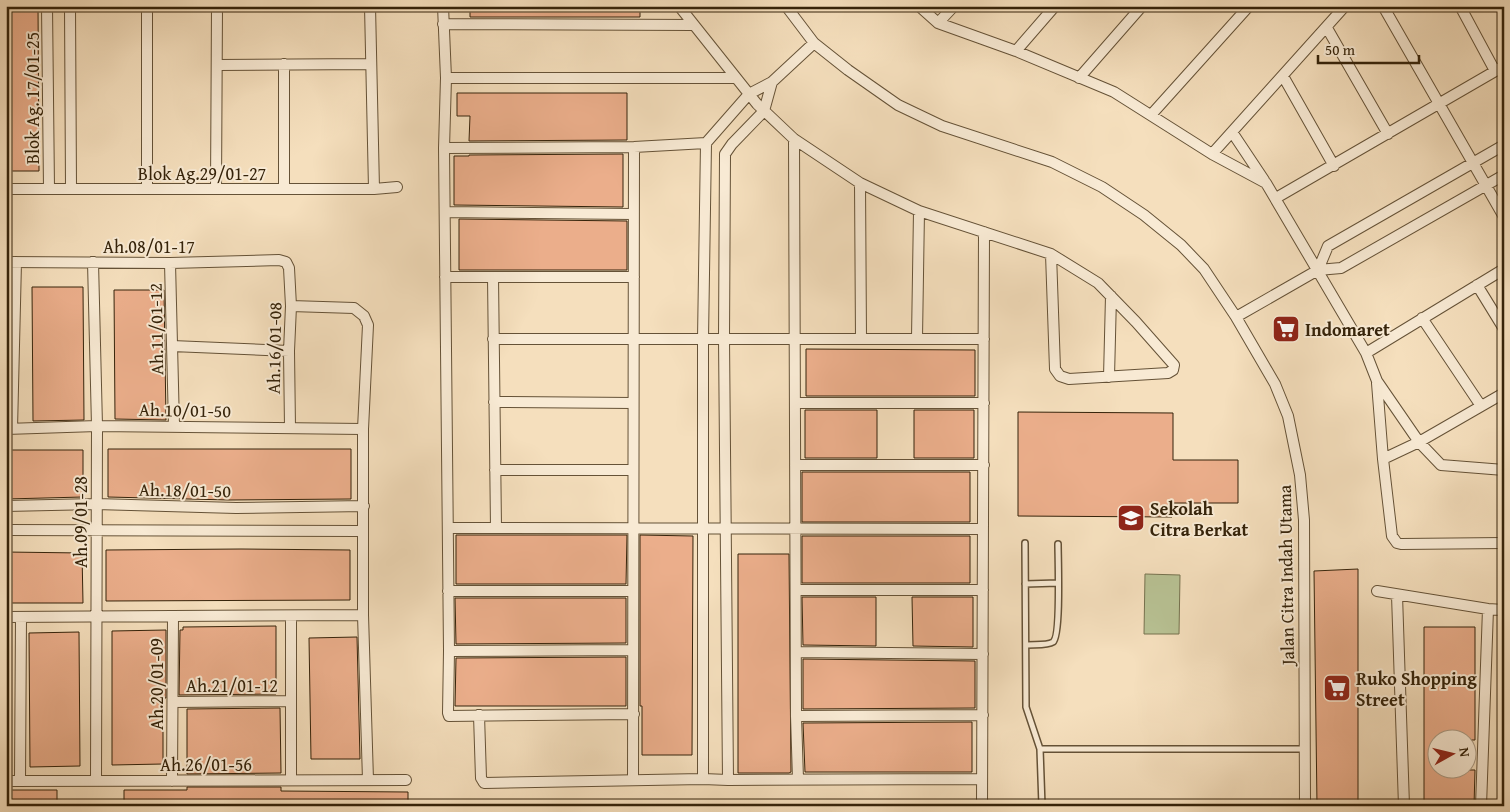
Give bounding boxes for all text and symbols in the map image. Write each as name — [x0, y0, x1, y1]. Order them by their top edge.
street label: Blok Ag. 17/01-25 — [19, 32, 46, 164]
scale bar — [1318, 32, 1419, 64]
text: 50 m — [1325, 39, 1356, 60]
street label: Blok Ag.29/01-27 — [138, 160, 266, 187]
street label: Ah.08/01-17 — [103, 233, 195, 260]
street label: Ah.11/01-12 — [142, 283, 170, 375]
street label: Ah.16/01-08 — [260, 302, 288, 394]
supermarket icon: Indomaret — [1271, 314, 1301, 344]
place label: Indomaret — [1305, 316, 1390, 343]
street label: Ah.10/01-50 — [139, 396, 232, 424]
street label: Ah.09/01-28 — [67, 476, 94, 568]
street label: Ah.18/01-50 — [139, 476, 232, 504]
street label: Jalan Citra Indah Utama — [1271, 484, 1301, 667]
place label: Sekolah Citra Berkat — [1150, 495, 1249, 543]
school or university icon: Sekolah Citra Berkat — [1116, 503, 1146, 533]
street label: Ah.20/01-09 — [143, 638, 170, 730]
place label: Ruko Shopping Street — [1356, 665, 1477, 713]
street label: Ah.21/01-12 — [186, 672, 278, 699]
supermarket icon: Ruko Shopping Street — [1322, 673, 1352, 703]
north arrow — [1428, 730, 1478, 780]
text: N — [1454, 746, 1476, 759]
street label: Ah.26/01-56 — [160, 751, 252, 778]

